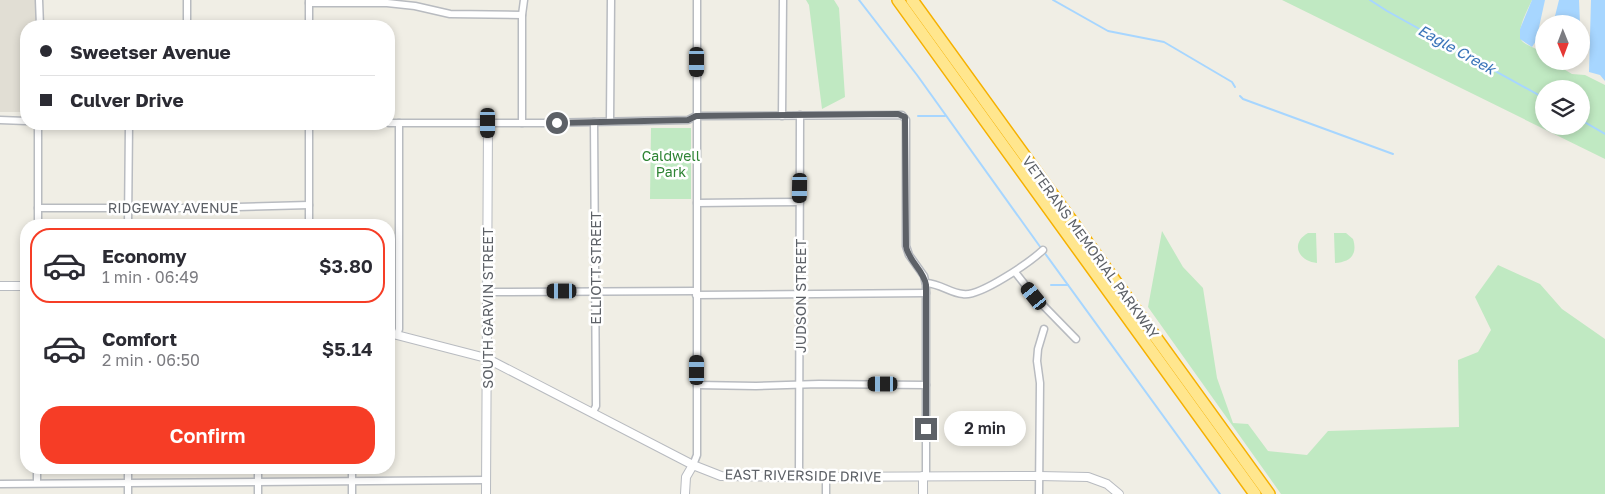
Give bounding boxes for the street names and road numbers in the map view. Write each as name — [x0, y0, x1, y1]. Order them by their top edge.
street label: VETERANS MEMORIAL PARKWAY — [1019, 152, 1163, 342]
street label: RIDGEWAY AVENUE — [108, 199, 238, 216]
street label: ELLIOTT STREET — [587, 211, 604, 325]
street label: SOUTH GARVIN STREET — [479, 227, 496, 389]
street label: JUDSON STREET — [792, 239, 809, 353]
street label: EAST RIVERSIDE DRIVE — [724, 465, 882, 485]

